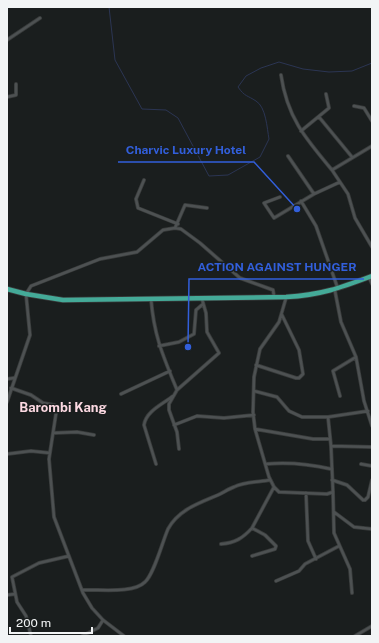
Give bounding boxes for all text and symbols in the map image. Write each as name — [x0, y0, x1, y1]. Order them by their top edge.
callout: Charvic Luxury Hotel — [118, 138, 254, 162]
text: Charvic Luxury Hotel — [126, 143, 246, 157]
callout: ACTION AGAINST HUNGER — [189, 255, 364, 279]
text: ACTION AGAINST HUNGER — [197, 260, 357, 274]
district label: Barombi Kang — [19, 400, 107, 415]
scale bar — [10, 609, 92, 635]
text: 200 m — [16, 616, 51, 630]

